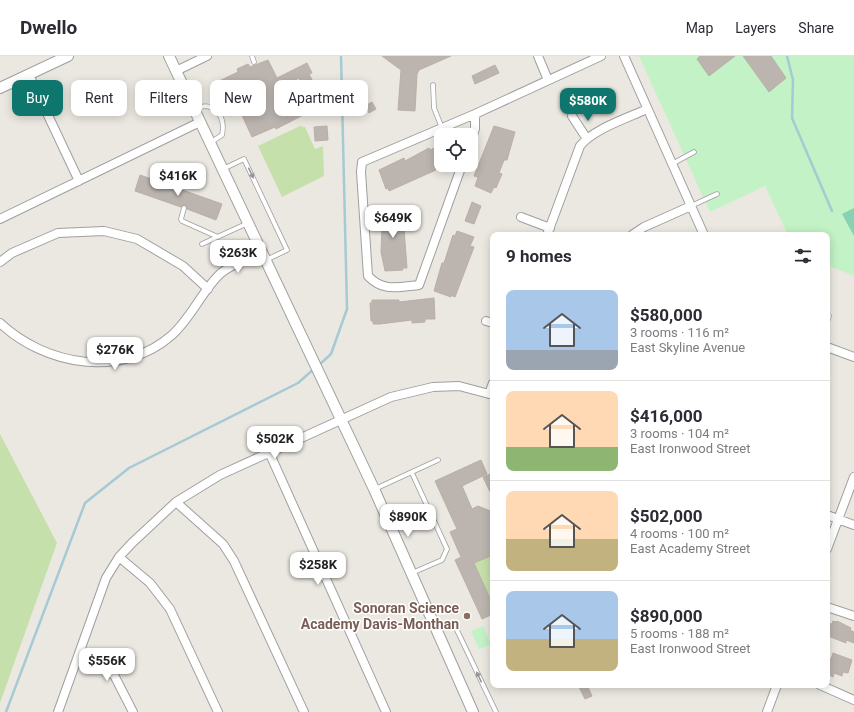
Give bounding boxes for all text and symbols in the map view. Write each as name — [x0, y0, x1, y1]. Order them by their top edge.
text: Dwello — [20, 16, 77, 39]
text: Map — [686, 20, 713, 36]
text: Layers — [735, 20, 776, 36]
text: Share — [798, 20, 834, 36]
chip: Buy — [12, 80, 63, 116]
chip: Rent — [71, 80, 127, 116]
chip: Filters — [135, 80, 202, 116]
chip: New — [210, 80, 266, 116]
chip: Apartment — [274, 80, 368, 116]
pin: $580K — [560, 88, 616, 122]
text: $580K — [569, 93, 607, 108]
map controls — [434, 128, 478, 172]
button: locate — [434, 128, 478, 172]
pin: $416K — [150, 163, 206, 197]
one-way arrow — [248, 167, 254, 179]
text: $416K — [159, 168, 197, 183]
pin: $649K — [365, 205, 421, 239]
text: $649K — [374, 210, 412, 225]
pin: $263K — [210, 240, 266, 274]
text: $263K — [219, 245, 257, 260]
icon: filters — [792, 245, 814, 267]
text: 9 homes — [506, 246, 572, 266]
text: $580,000 — [630, 305, 702, 325]
icon: home — [538, 306, 586, 354]
text: 3 rooms · 116 m² — [630, 325, 729, 340]
pin: $276K — [87, 337, 143, 371]
text: East Skyline Avenue — [630, 340, 745, 355]
text: $276K — [96, 342, 134, 357]
text: $416,000 — [630, 406, 702, 426]
icon: home — [538, 407, 586, 455]
pin: $502K — [247, 426, 303, 460]
text: 3 rooms · 104 m² — [630, 426, 729, 441]
text: $502K — [256, 431, 294, 446]
text: East Ironwood Street — [630, 441, 751, 456]
pin: $890K — [380, 504, 436, 538]
text: $502,000 — [630, 506, 702, 526]
icon: home — [538, 507, 586, 555]
text: $890K — [389, 509, 427, 524]
text: 4 rooms · 100 m² — [630, 526, 729, 541]
text: East Academy Street — [630, 541, 750, 556]
pin: $258K — [290, 552, 346, 586]
text: $258K — [299, 557, 337, 572]
place label: Sonoran Science Academy Davis-Monthan — [301, 600, 459, 632]
text: $890,000 — [630, 606, 702, 626]
icon: home — [538, 607, 586, 655]
marker: Sonoran Science Academy Davis-Monthan — [462, 611, 472, 621]
text: 5 rooms · 188 m² — [630, 626, 729, 641]
text: East Ironwood Street — [630, 641, 751, 656]
pin: $556K — [79, 648, 135, 682]
text: $556K — [88, 653, 126, 668]
one-way arrow — [476, 671, 482, 682]

